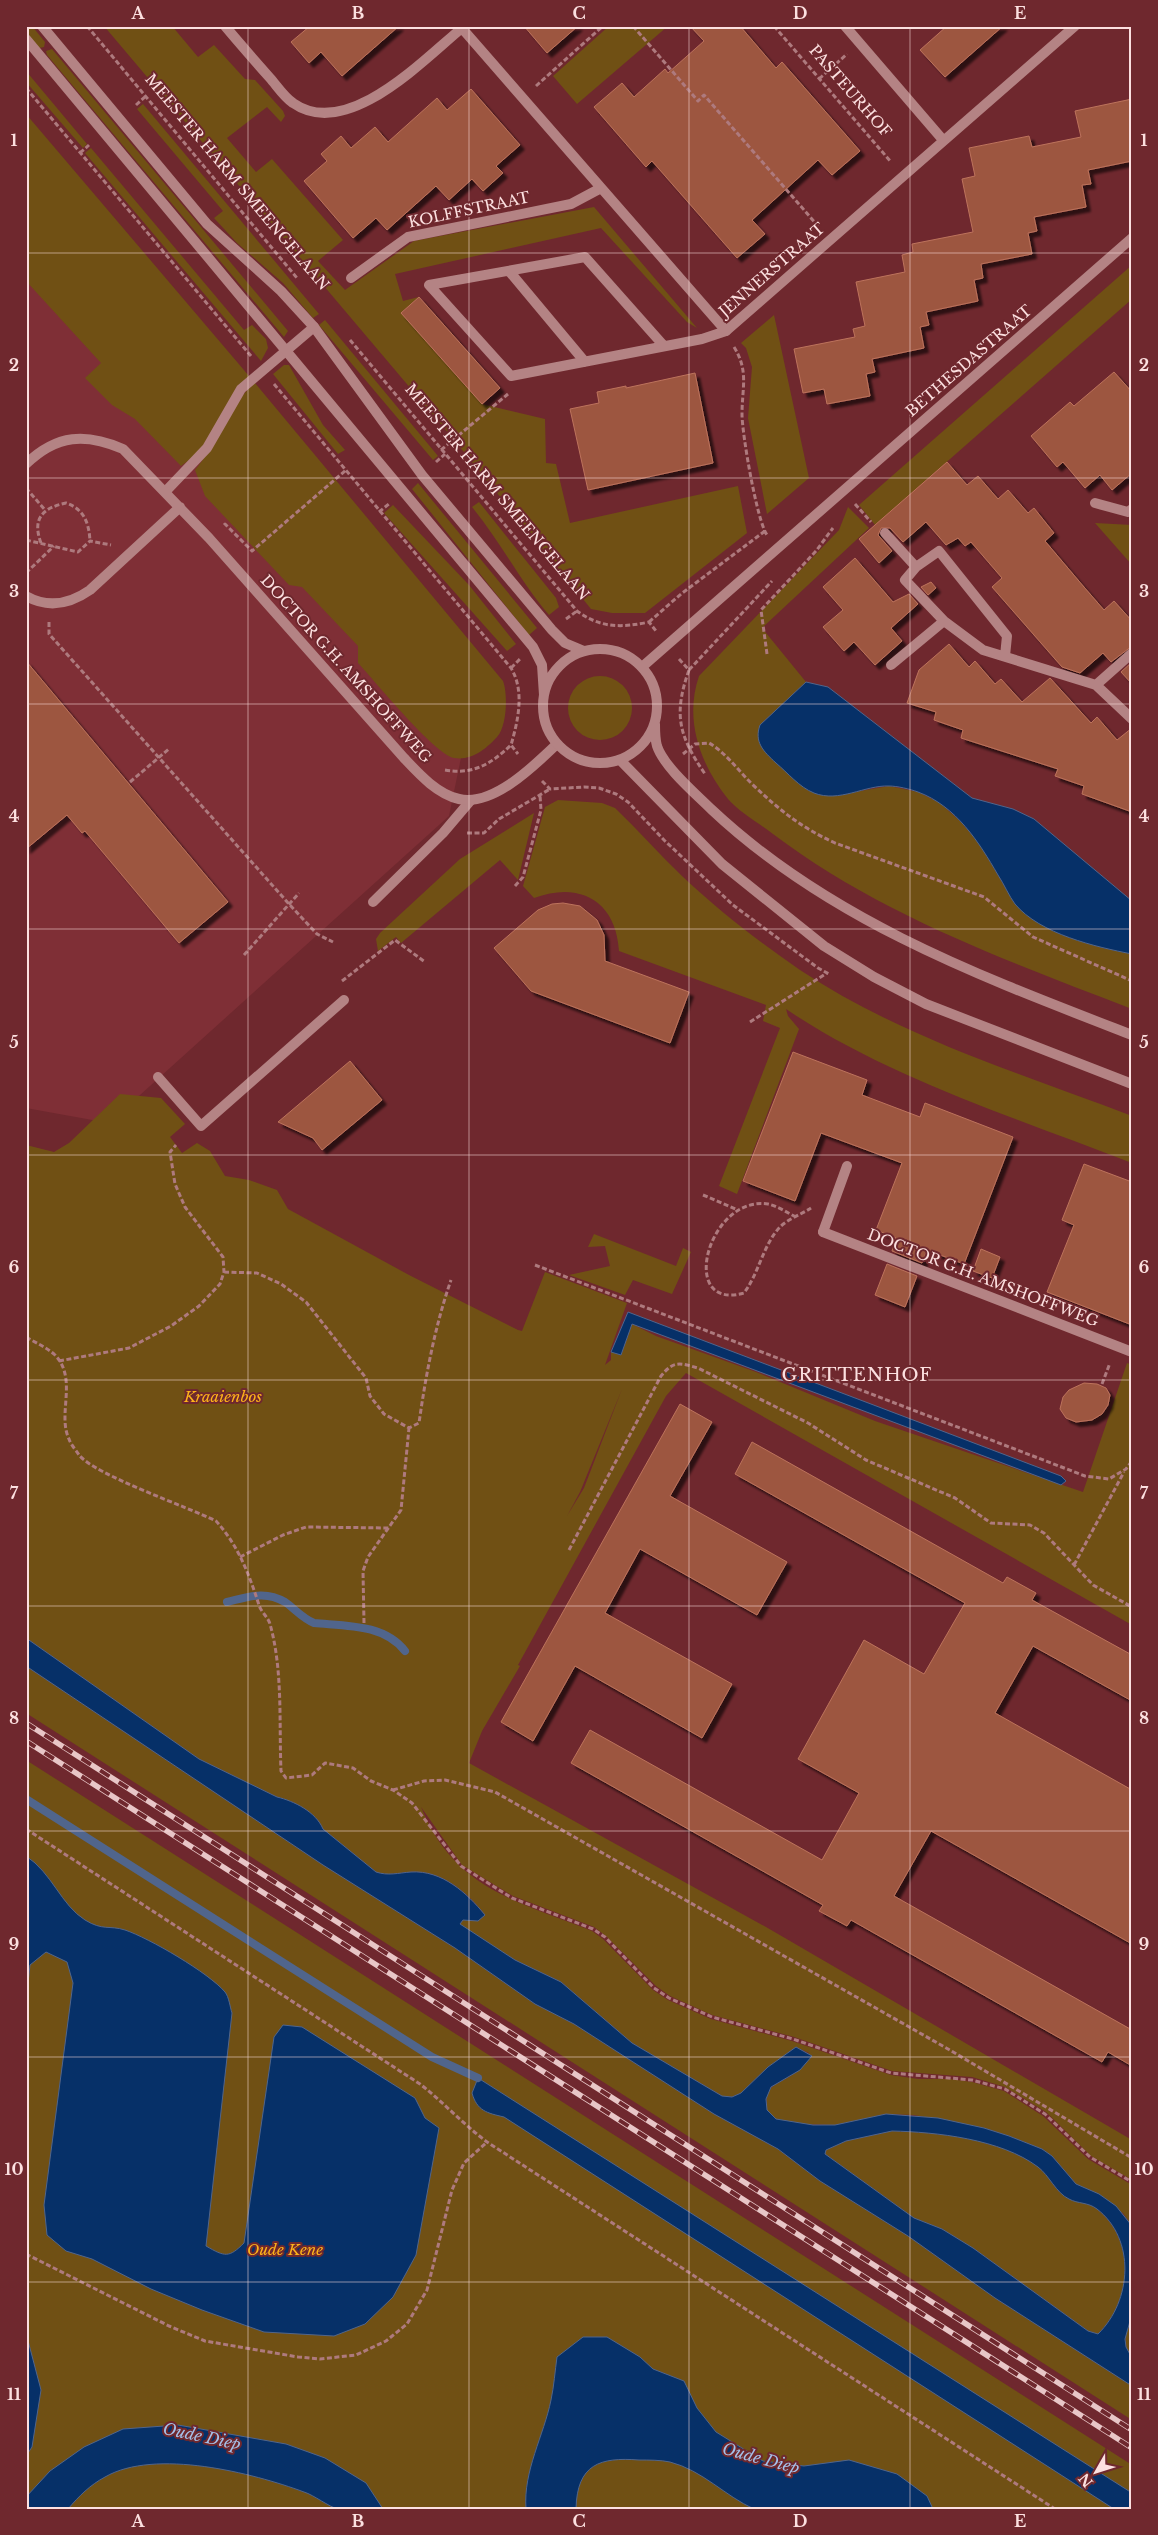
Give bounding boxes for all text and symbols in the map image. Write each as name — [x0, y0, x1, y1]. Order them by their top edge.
text: A — [131, 3, 146, 23]
text: B — [352, 3, 365, 23]
text: C — [572, 3, 586, 23]
text: D — [793, 3, 807, 23]
text: E — [1014, 3, 1026, 23]
street label: PASTEURHOF — [805, 41, 896, 141]
street label: MEESTER HARM SMEENGELAAN — [141, 70, 334, 294]
text: 1 — [11, 130, 18, 150]
text: 1 — [1141, 130, 1148, 150]
street label: KOLFFSTRAAT — [406, 187, 531, 232]
street label: JENNERSTRAAT — [713, 218, 829, 322]
street label: BETHESDASTRAAT — [902, 301, 1036, 421]
text: 2 — [9, 355, 19, 375]
text: 2 — [1139, 355, 1149, 375]
street label: MEESTER HARM SMEENGELAAN — [401, 380, 594, 604]
street label: DOCTOR G.H. AMSHOFFWEG — [257, 571, 436, 767]
text: 3 — [9, 581, 19, 601]
text: 3 — [1139, 581, 1149, 601]
text: 4 — [9, 806, 19, 826]
text: 4 — [1139, 806, 1149, 826]
text: 5 — [9, 1032, 19, 1052]
text: 5 — [1139, 1032, 1149, 1052]
street label: DOCTOR G.H. AMSHOFFWEG — [865, 1225, 1102, 1331]
text: 6 — [9, 1257, 20, 1277]
text: 6 — [1139, 1257, 1150, 1277]
district label: GRITTENHOF — [782, 1364, 932, 1386]
park label: Kraaienbos — [183, 1387, 262, 1406]
text: 7 — [10, 1483, 19, 1503]
text: 7 — [1140, 1483, 1149, 1503]
text: 8 — [9, 1708, 19, 1728]
text: 8 — [1139, 1708, 1149, 1728]
text: 9 — [9, 1934, 20, 1954]
text: 9 — [1139, 1934, 1150, 1954]
text: 10 — [4, 2159, 24, 2179]
text: 10 — [1134, 2159, 1154, 2179]
park label: Oude Kene — [247, 2240, 323, 2259]
text: 11 — [7, 2384, 21, 2404]
text: 11 — [1137, 2384, 1151, 2404]
water label: Oude Diep — [161, 2418, 243, 2454]
water label: Oude Diep — [720, 2438, 802, 2478]
north arrow — [1070, 2448, 1120, 2498]
text: N — [1075, 2469, 1097, 2491]
text: A — [131, 2511, 146, 2531]
text: B — [352, 2511, 365, 2531]
text: C — [572, 2511, 586, 2531]
text: D — [793, 2511, 807, 2531]
text: E — [1014, 2511, 1026, 2531]

